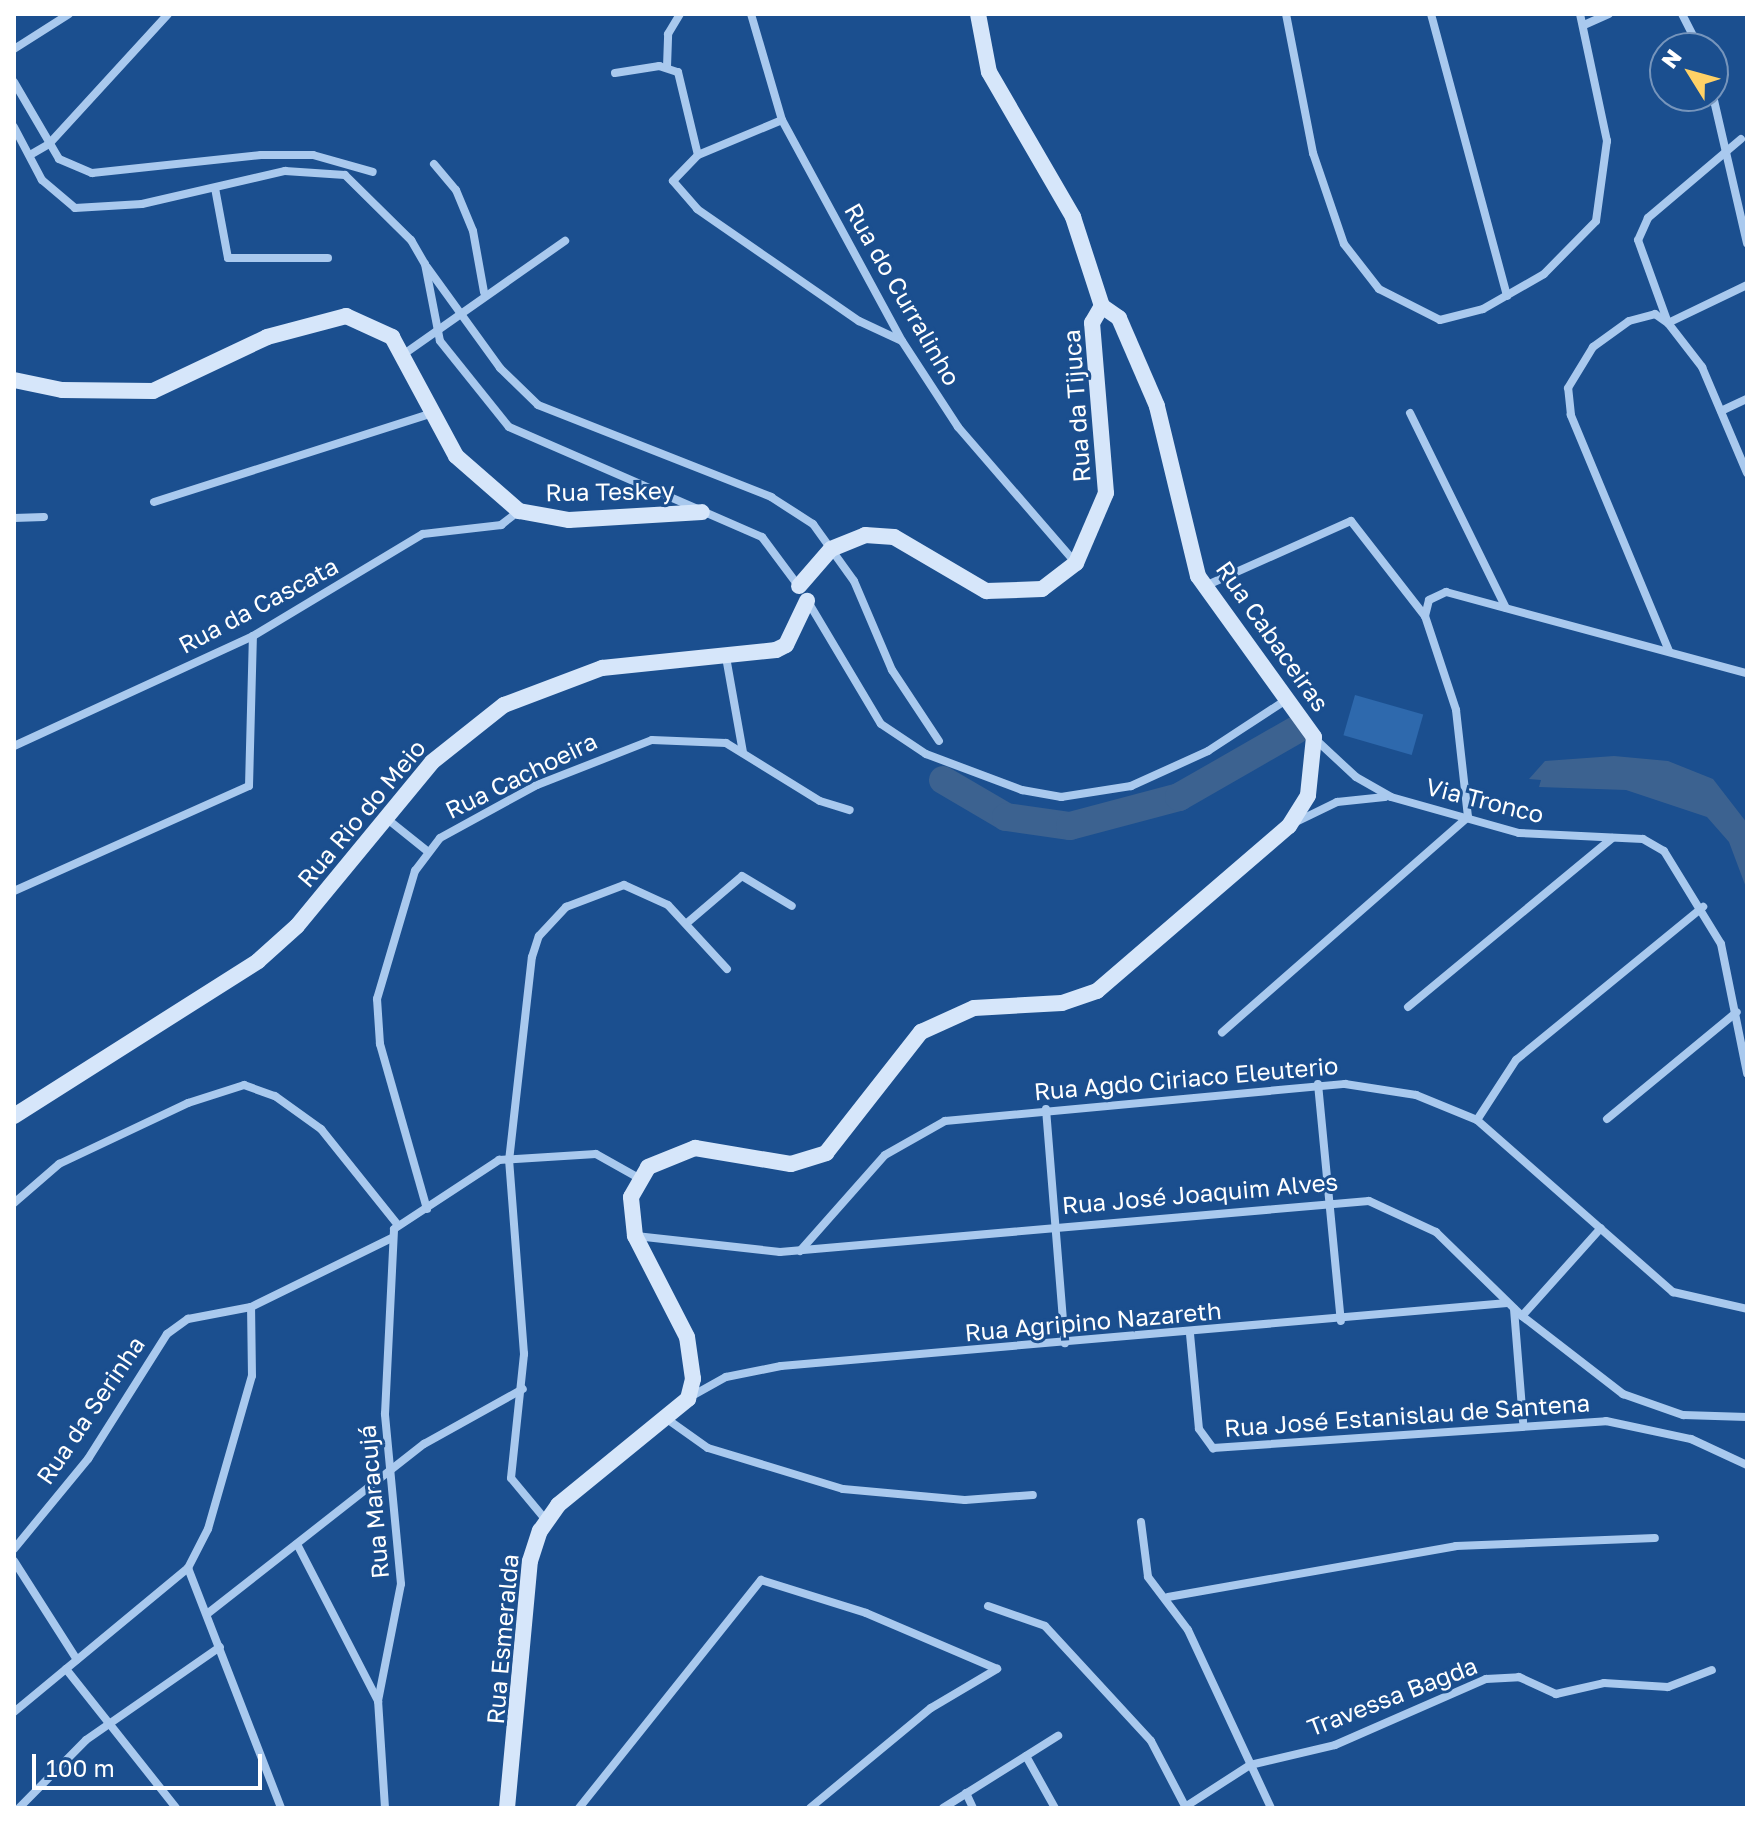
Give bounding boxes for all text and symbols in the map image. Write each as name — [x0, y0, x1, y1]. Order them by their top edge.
north arrow — [1649, 32, 1729, 112]
text: N — [1655, 44, 1687, 73]
street label: Rua do Curralinho — [839, 198, 967, 390]
street label: Rua da Tijuca — [1056, 329, 1096, 483]
street label: Rua Teskey — [545, 475, 675, 507]
street label: Rua da Cascata — [173, 551, 343, 659]
street label: Rua Cabaceiras — [1210, 555, 1336, 717]
street label: Rua Cachoeira — [441, 726, 601, 824]
street label: Rua Rio do Meio — [291, 733, 431, 893]
street label: Via Tronco — [1423, 771, 1547, 829]
street label: Rua Agdo Ciriaco Eleuterio — [1033, 1050, 1339, 1106]
street label: Rua José Joaquim Alves — [1061, 1167, 1339, 1219]
street label: Rua Agripino Nazareth — [963, 1295, 1223, 1347]
street label: Rua da Serinha — [30, 1330, 150, 1490]
street label: Rua José Estanislau de Santena — [1223, 1388, 1591, 1442]
street label: Rua Maracujá — [352, 1424, 394, 1580]
street label: Rua Esmeralda — [480, 1553, 524, 1725]
street label: Travessa Bagda — [1303, 1650, 1481, 1742]
scale bar — [36, 1738, 266, 1788]
text: 100 m — [46, 1753, 115, 1782]

